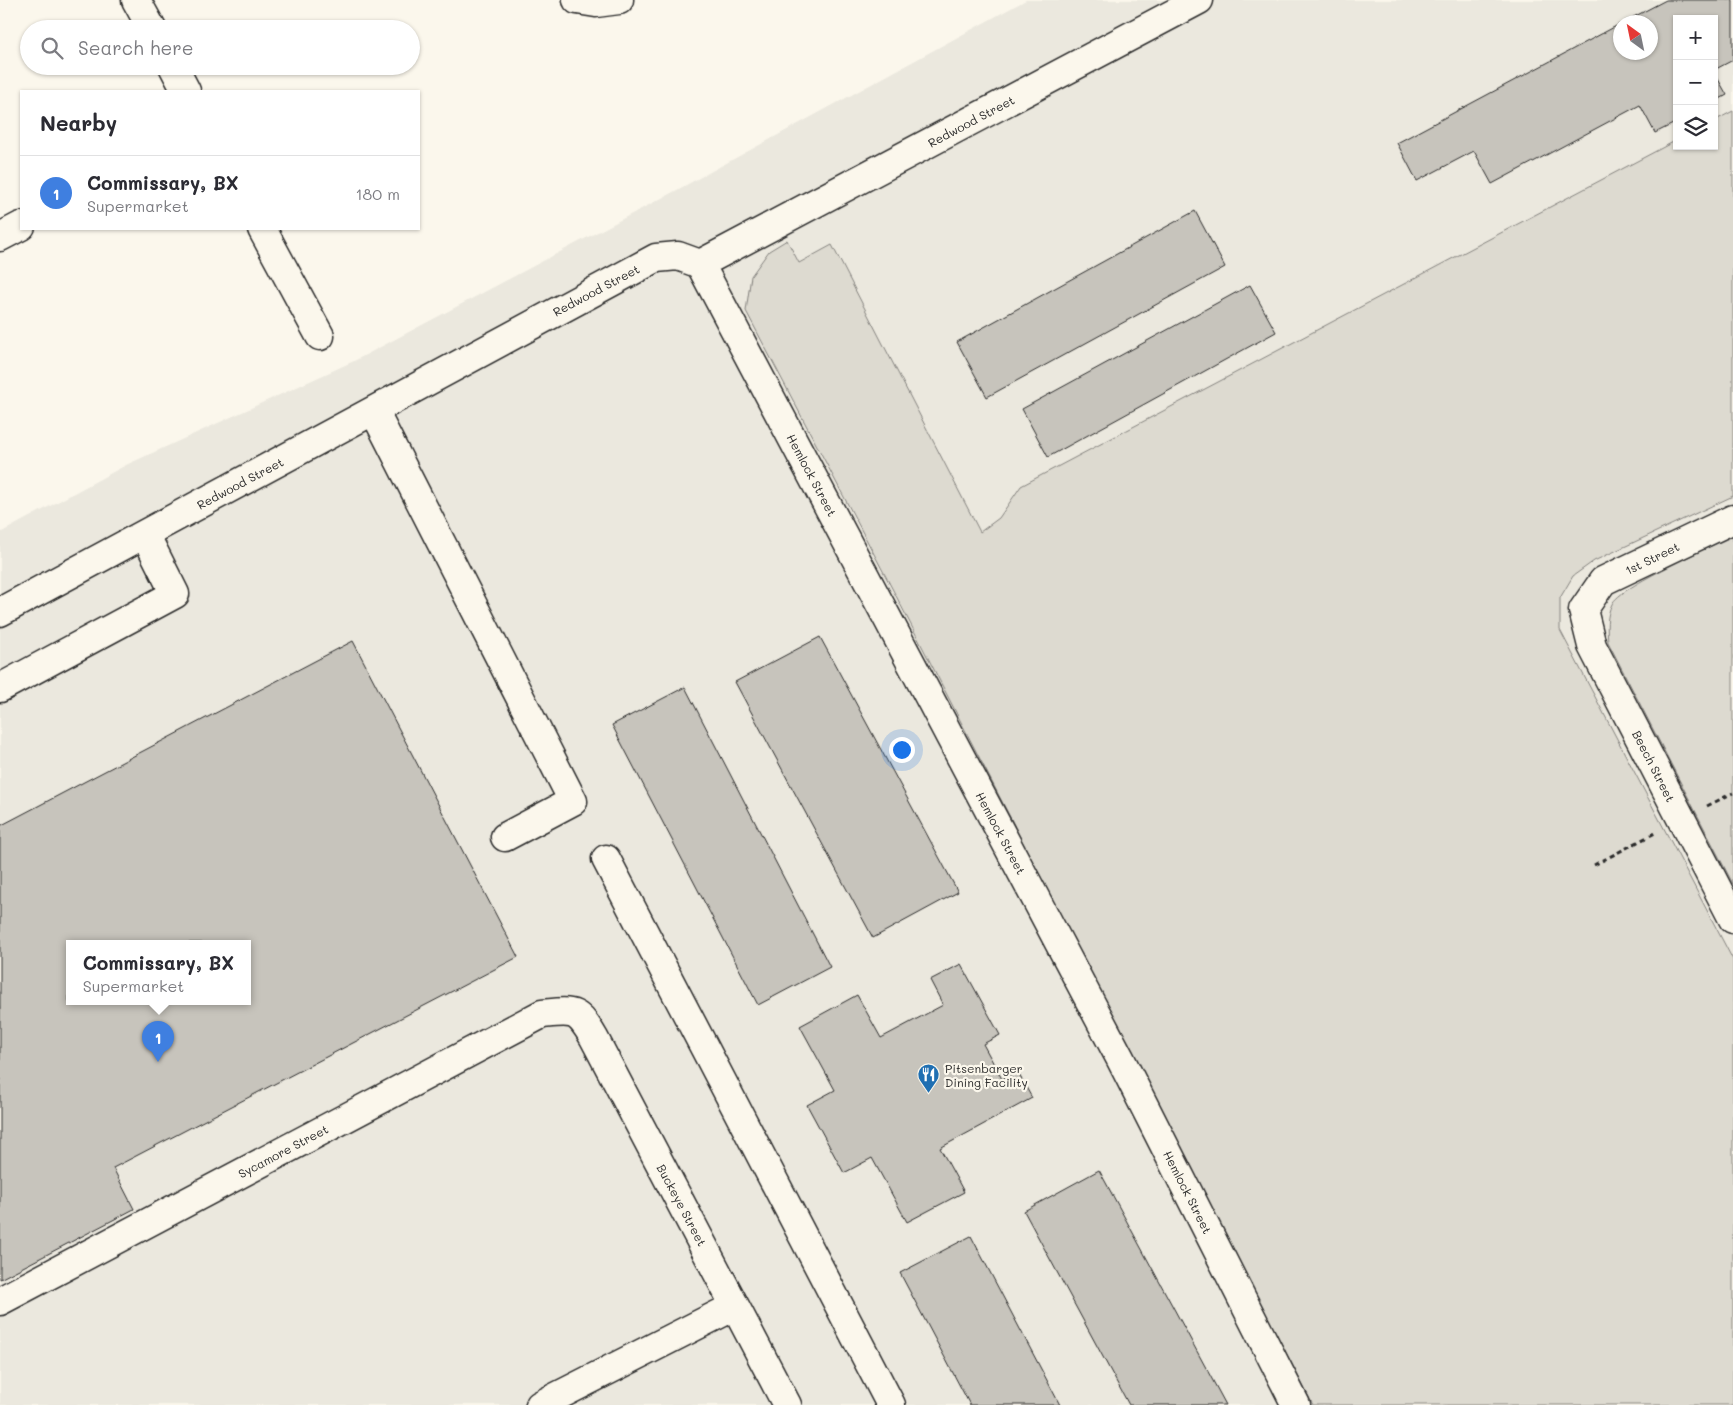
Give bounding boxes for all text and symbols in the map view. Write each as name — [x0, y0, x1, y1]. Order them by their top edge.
north arrow — [1613, 15, 1658, 60]
map controls — [1673, 15, 1718, 150]
button: + — [1673, 15, 1718, 60]
search box — [20, 20, 420, 75]
icon: search — [38, 34, 66, 62]
text: Search here — [78, 35, 194, 60]
button: − — [1673, 60, 1718, 105]
street label: Redwood Street — [925, 91, 1017, 151]
button: layers — [1673, 105, 1718, 150]
text: Nearby — [40, 109, 117, 136]
text: Commissary, BX — [87, 170, 239, 195]
text: 1 — [52, 183, 60, 204]
text: 180 m — [355, 183, 400, 204]
text: Supermarket — [87, 195, 189, 216]
street label: Redwood Street — [550, 260, 642, 320]
street label: Hemlock Street — [784, 431, 840, 519]
street label: Redwood Street — [194, 453, 286, 513]
street label: 1st Street — [1622, 538, 1682, 578]
street label: Beech Street — [1629, 728, 1679, 804]
your location — [889, 737, 915, 763]
street label: Hemlock Street — [973, 789, 1029, 877]
popup — [66, 940, 251, 1005]
text: Commissary, BX — [83, 950, 234, 975]
text: Supermarket — [83, 975, 184, 996]
pin: 1 — [142, 1021, 174, 1062]
place label: Pitsenbarger Dining Facility — [945, 1060, 1028, 1090]
restaurant icon: Pitsenbarger Dining Facility — [917, 1063, 941, 1094]
street label: Sycamore Street — [235, 1121, 331, 1181]
street label: Hemlock Street — [1160, 1148, 1216, 1236]
street label: Buckeye Street — [654, 1161, 710, 1249]

